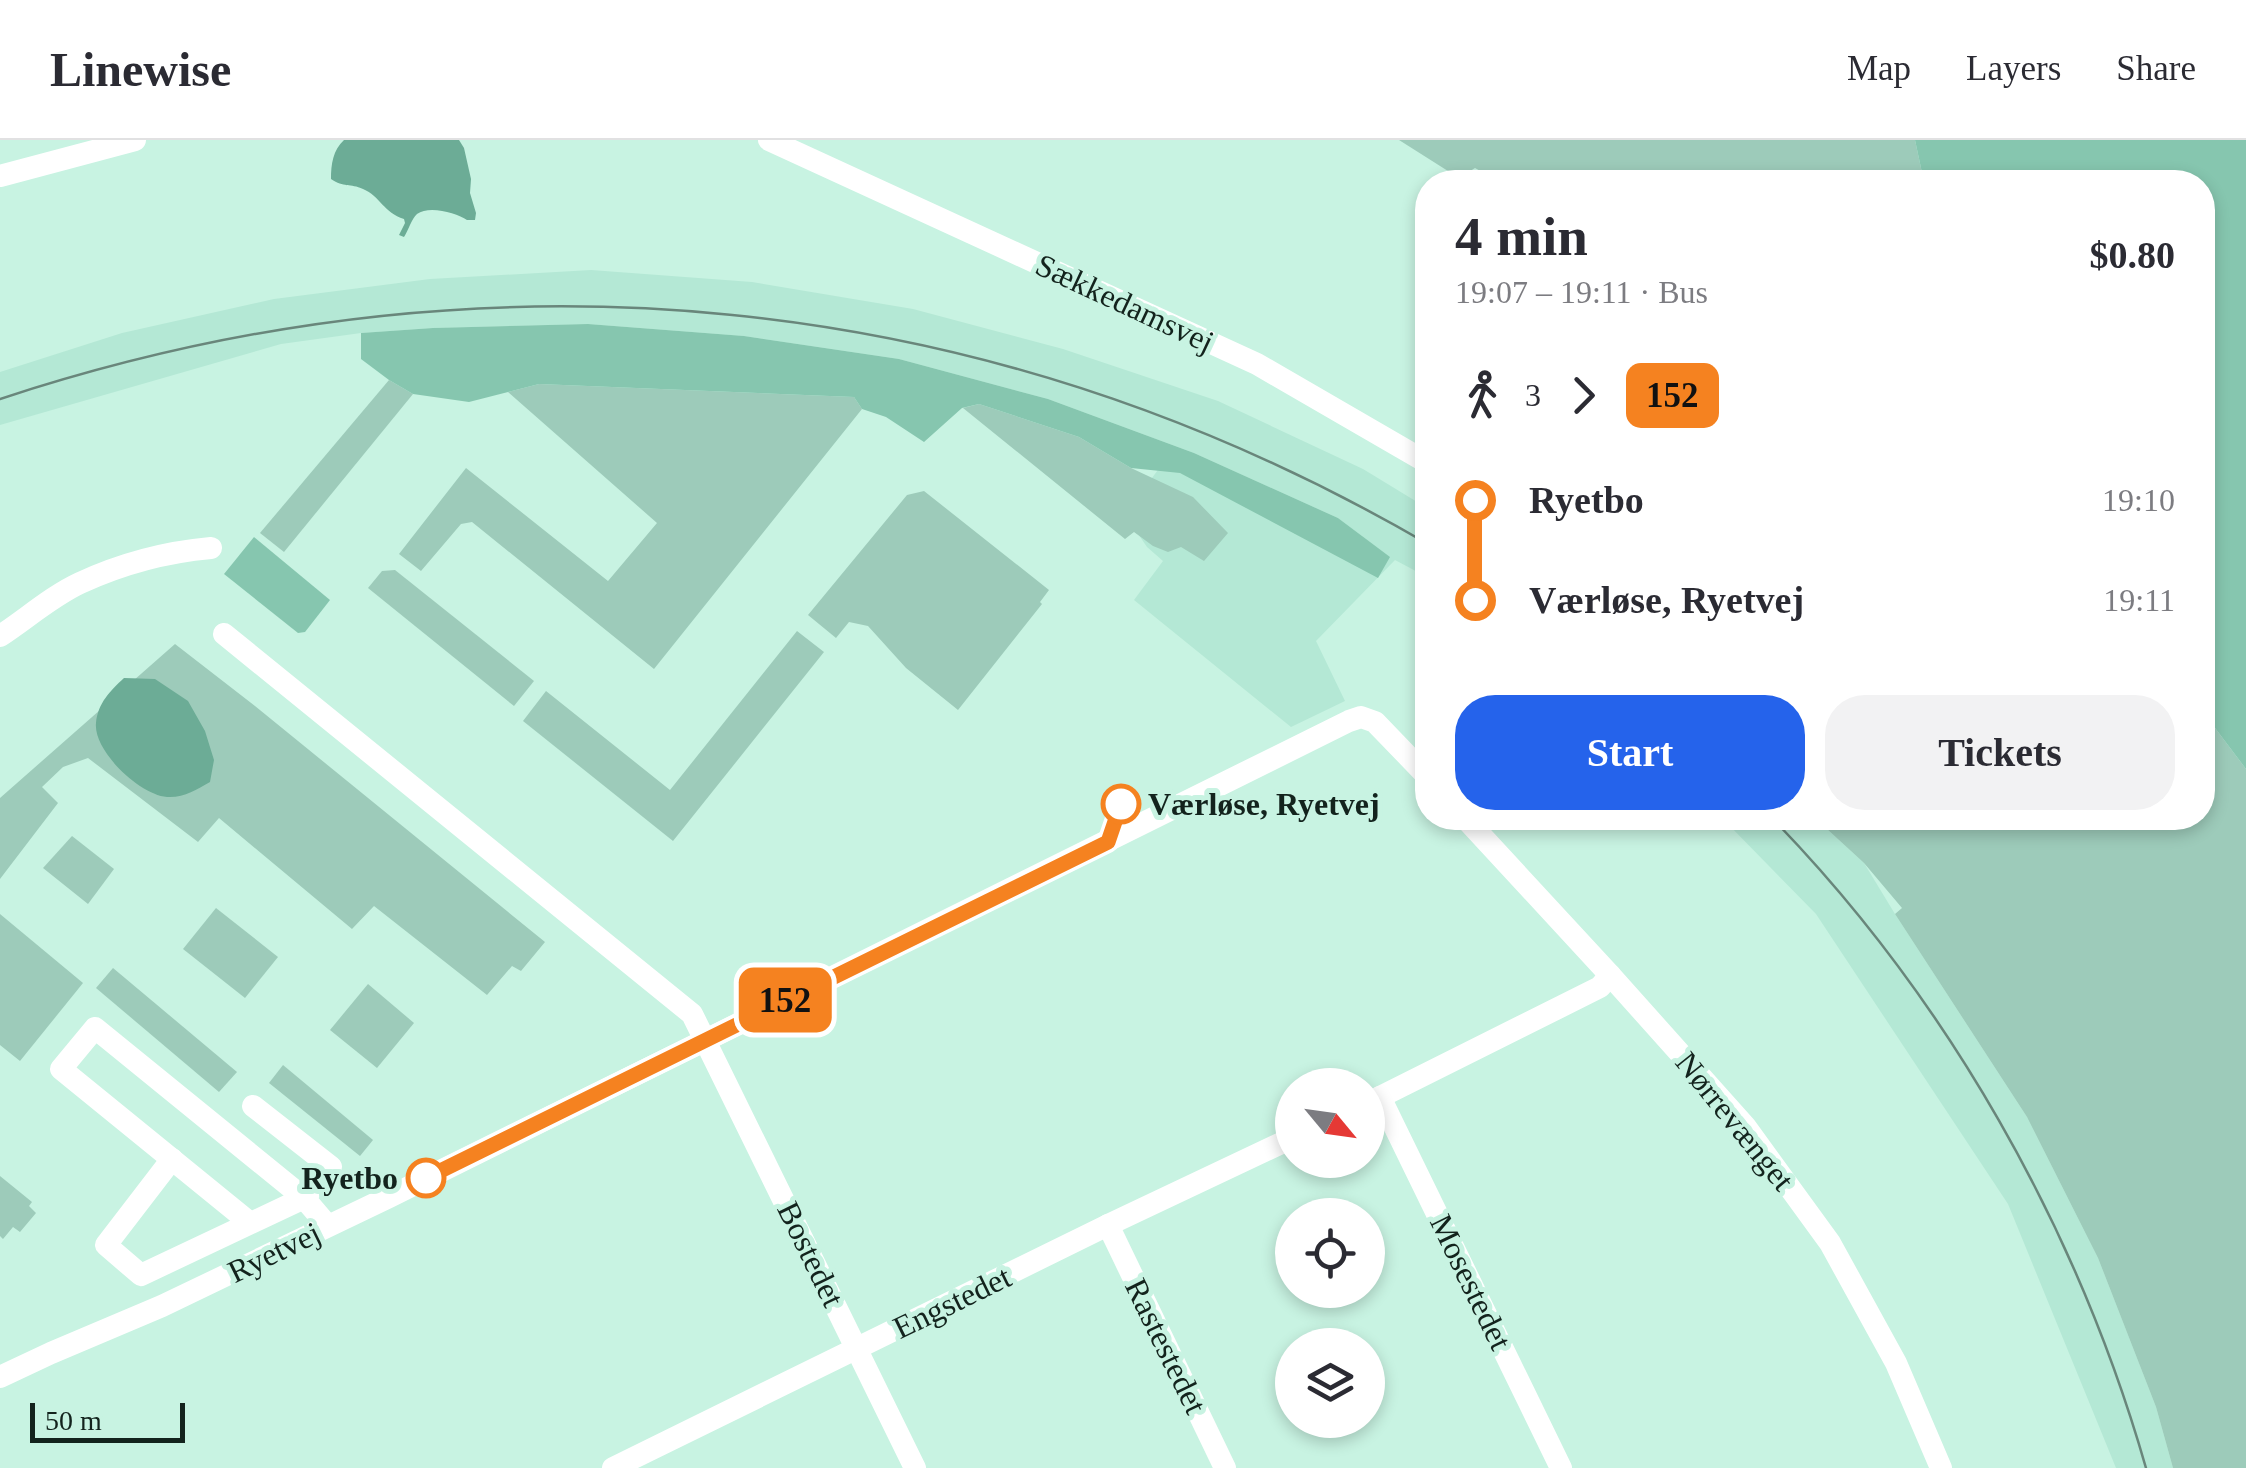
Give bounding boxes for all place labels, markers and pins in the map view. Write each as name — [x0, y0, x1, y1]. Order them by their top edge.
marker: Værløse, Ryetvej — [1102, 785, 1140, 823]
place label: Værløse, Ryetvej — [1148, 786, 1380, 822]
marker: Ryetbo — [407, 1159, 445, 1197]
place label: Ryetbo — [301, 1160, 398, 1196]

